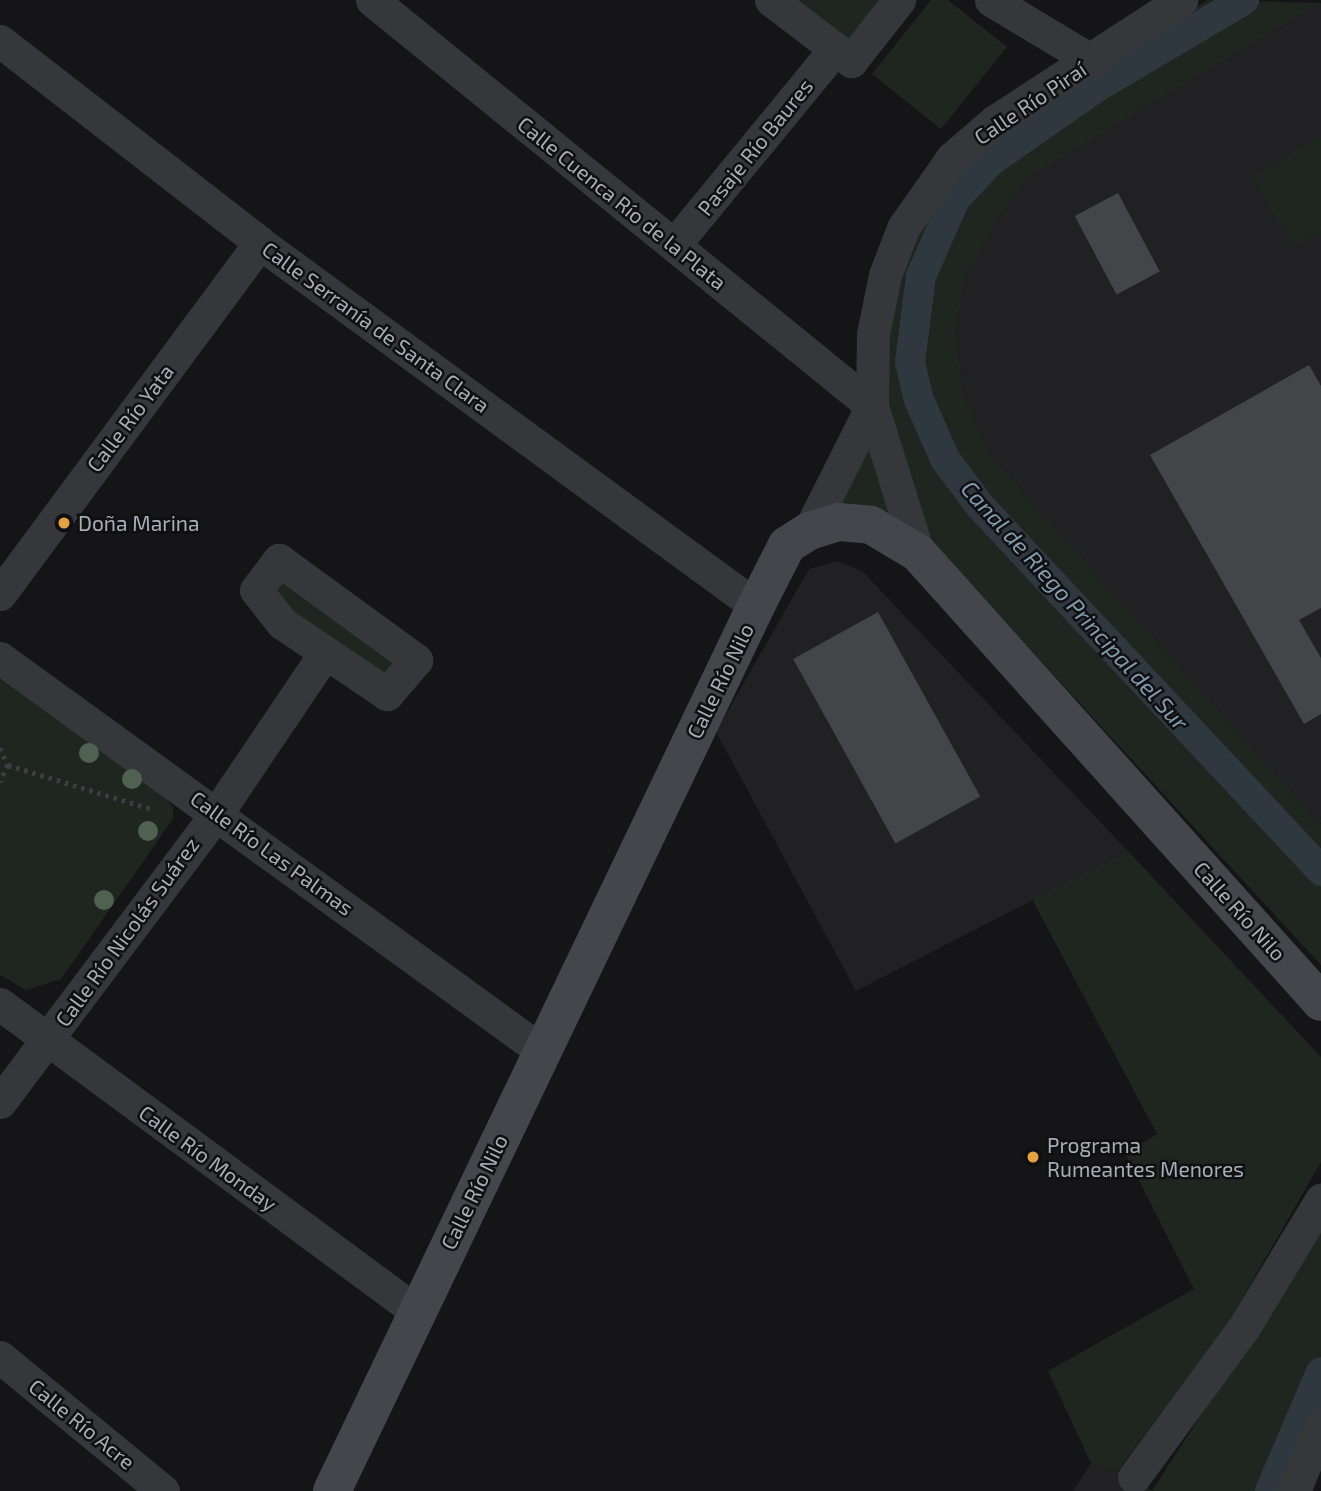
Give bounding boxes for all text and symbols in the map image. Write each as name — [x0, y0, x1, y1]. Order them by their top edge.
street label: Calle Río Piraí — [969, 56, 1091, 150]
street label: Pasaje Río Baures — [692, 74, 818, 220]
street label: Calle Cuenca Río de la Plata — [513, 111, 731, 295]
street label: Calle Serranía de Santa Clara — [258, 236, 494, 418]
street label: Calle Río Yata — [81, 359, 179, 477]
water label: Canal de Riego Principal del Sur — [955, 474, 1195, 736]
place label: Doña Marina — [78, 510, 200, 536]
marker: Doña Marina — [56, 515, 72, 531]
street label: Calle Río Nilo — [681, 619, 759, 743]
street label: Calle Río Las Palmas — [186, 785, 358, 921]
street label: Calle Río Nicolás Suárez — [50, 833, 204, 1031]
street label: Calle Río Nilo — [1189, 856, 1291, 966]
street label: Calle Río Monday — [134, 1100, 282, 1216]
street label: Calle Río Nilo — [435, 1130, 513, 1254]
place label: Programa Rumeantes Menores — [1047, 1132, 1244, 1182]
marker: Programa Rumeantes Menores — [1025, 1149, 1041, 1165]
street label: Calle Río Acre — [24, 1373, 140, 1475]

